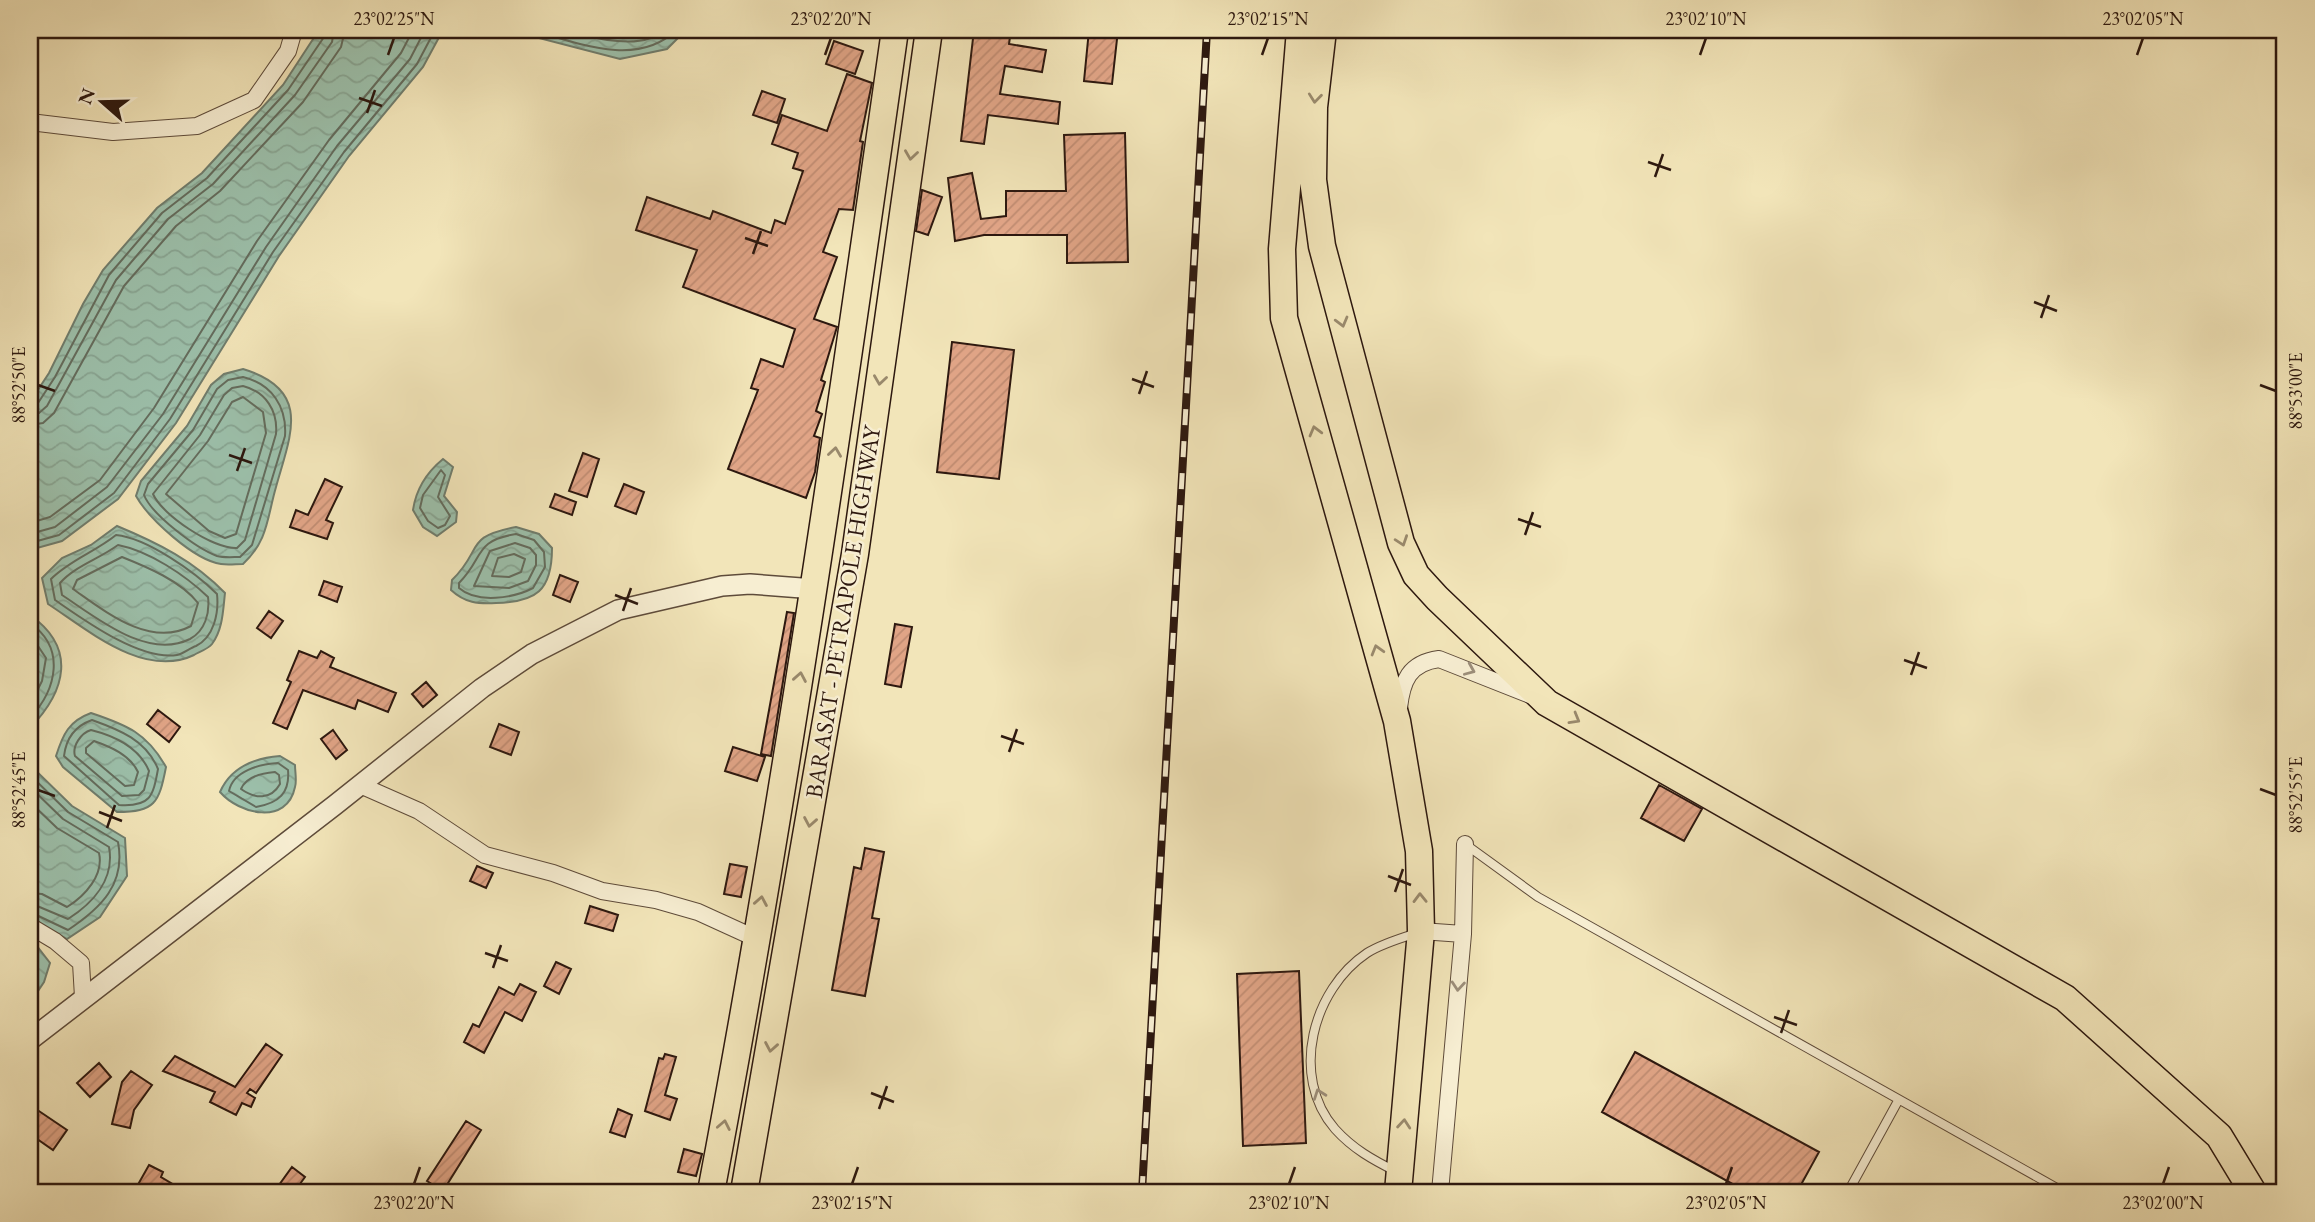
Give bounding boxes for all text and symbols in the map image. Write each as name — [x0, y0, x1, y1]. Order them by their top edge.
text: 23°02'25"N — [354, 7, 435, 30]
text: 23°02'20"N — [791, 7, 872, 30]
text: 23°02'15"N — [1228, 7, 1309, 30]
text: 23°02'10"N — [1666, 7, 1747, 30]
text: 23°02'05"N — [2103, 7, 2184, 30]
north arrow — [66, 66, 136, 136]
text: N — [72, 84, 101, 108]
one-way arrow — [1308, 92, 1323, 103]
one-way arrow — [904, 149, 919, 161]
one-way arrow — [1334, 315, 1349, 327]
text: 88°52'50"E — [7, 347, 30, 423]
text: 88°53'00"E — [2284, 353, 2307, 429]
one-way arrow — [872, 374, 887, 386]
street label: BARASAT - PETRAPOLE HIGHWAY — [798, 422, 887, 800]
one-way arrow — [1309, 425, 1323, 437]
one-way arrow — [827, 446, 842, 458]
one-way arrow — [1394, 535, 1408, 547]
one-way arrow — [1370, 645, 1385, 657]
one-way arrow — [1462, 662, 1475, 676]
one-way arrow — [792, 671, 807, 683]
one-way arrow — [1568, 710, 1581, 723]
text: 88°52'45"E — [7, 752, 30, 828]
text: 88°52'55"E — [2284, 757, 2307, 833]
one-way arrow — [803, 816, 818, 828]
one-way arrow — [1412, 892, 1428, 902]
one-way arrow — [753, 895, 768, 907]
one-way arrow — [1451, 980, 1466, 991]
one-way arrow — [764, 1041, 779, 1053]
one-way arrow — [1313, 1089, 1327, 1101]
one-way arrow — [1396, 1118, 1411, 1129]
one-way arrow — [716, 1119, 731, 1131]
text: 23°02'20"N — [374, 1191, 455, 1214]
text: 23°02'15"N — [812, 1191, 893, 1214]
text: 23°02'10"N — [1249, 1191, 1330, 1214]
text: 23°02'05"N — [1686, 1191, 1767, 1214]
text: 23°02'00"N — [2123, 1191, 2204, 1214]

